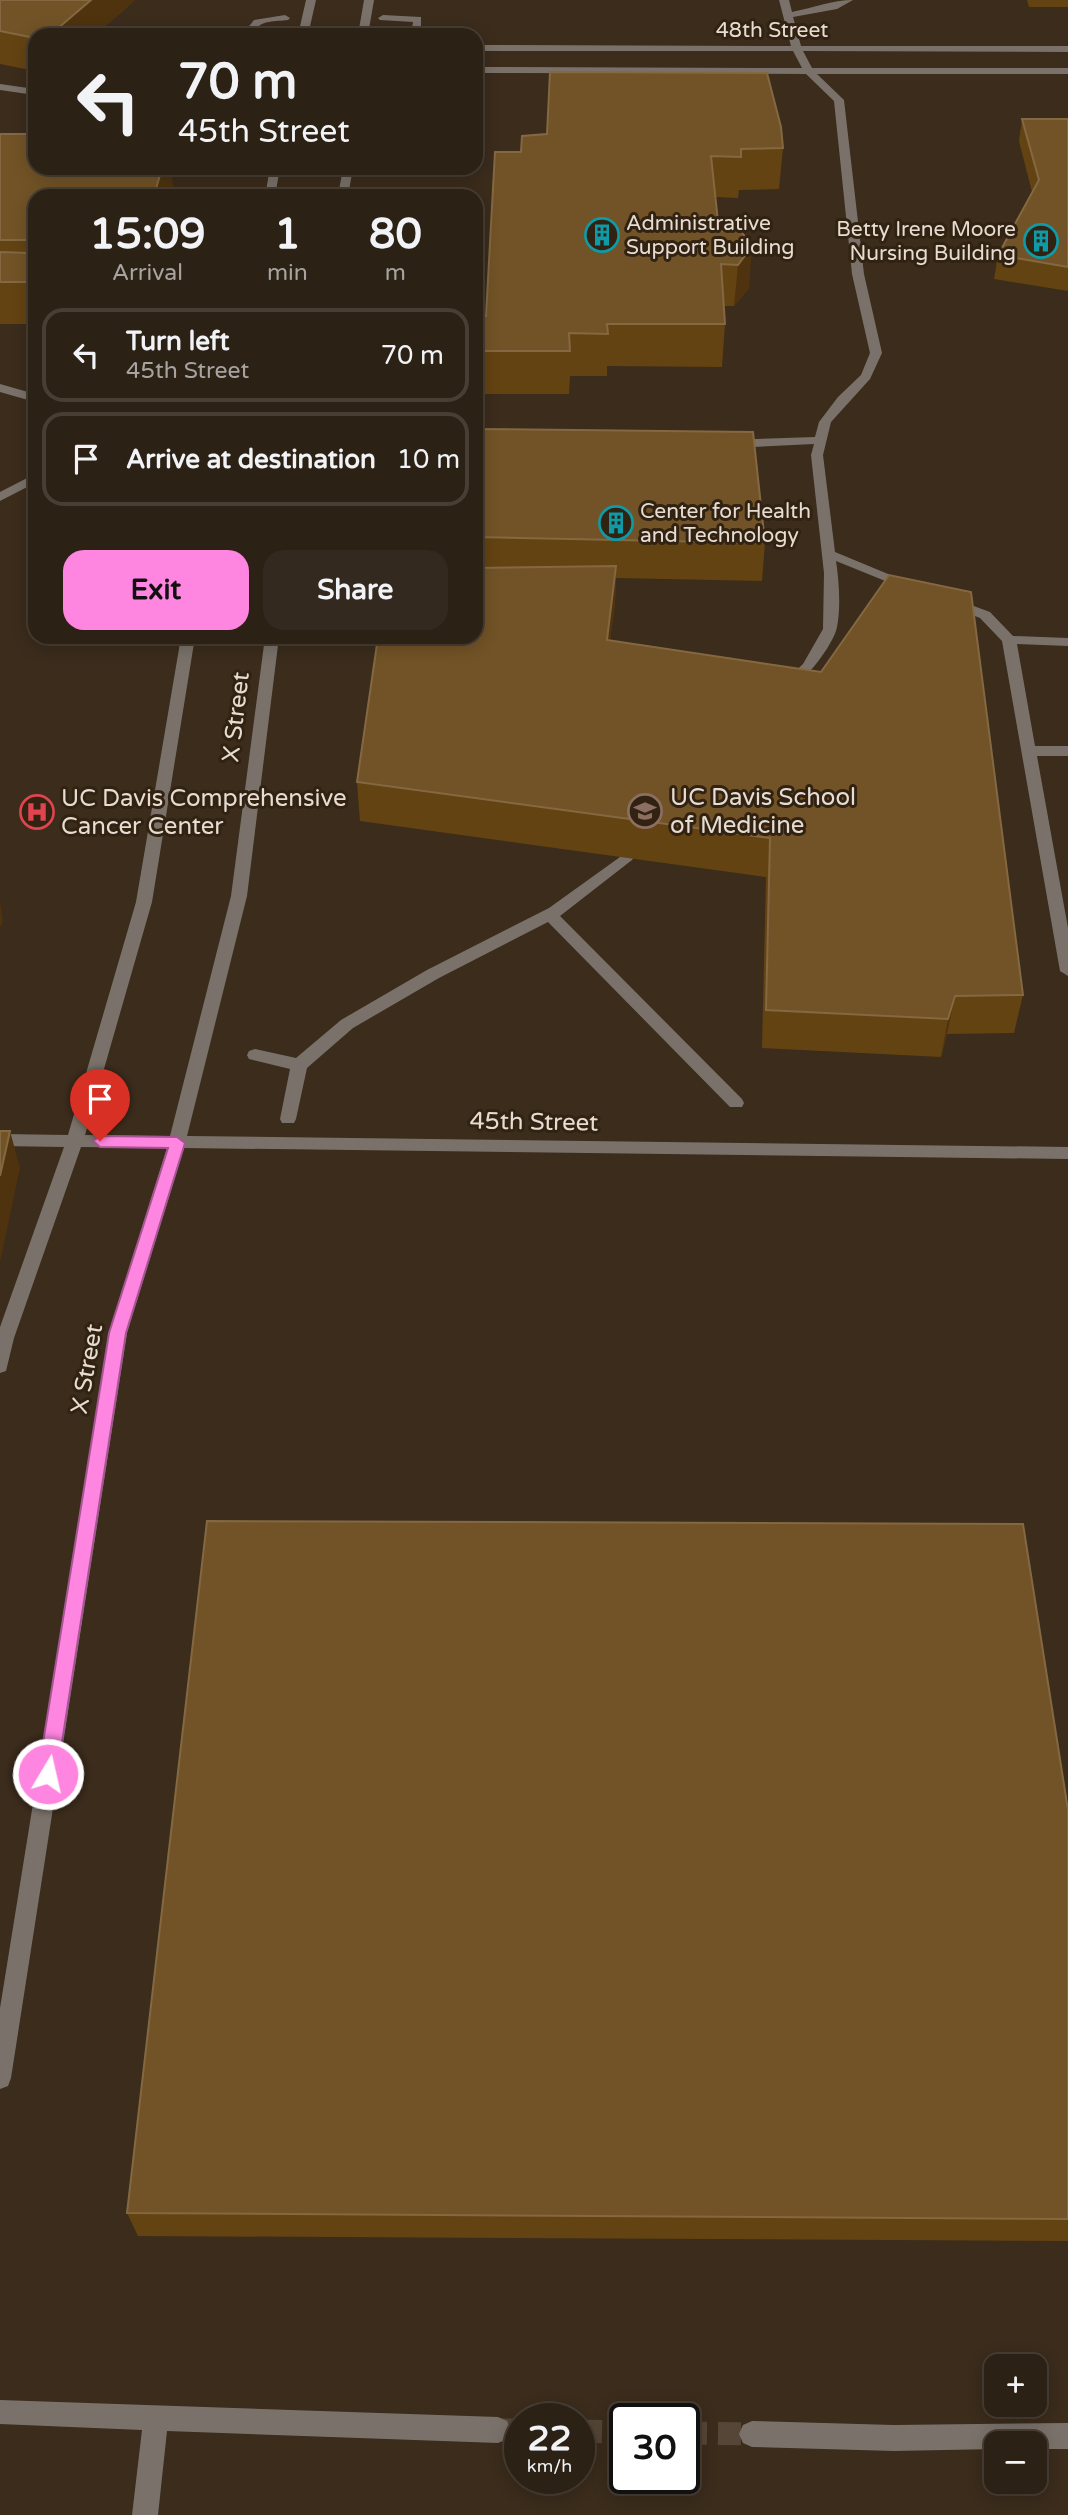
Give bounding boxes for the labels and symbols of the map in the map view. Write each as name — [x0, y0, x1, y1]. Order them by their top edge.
street label: 48th Street — [716, 18, 828, 43]
place label: Administrative Support Building — [626, 211, 795, 260]
building icon: Administrative Support Building — [583, 216, 621, 254]
place label: Betty Irene Moore Nursing Building — [836, 217, 1016, 266]
building icon: Betty Irene Moore Nursing Building — [1022, 222, 1060, 260]
place label: Center for Health and Technology — [640, 499, 811, 548]
building icon: Center for Health and Technology — [597, 504, 635, 542]
street label: X Street — [216, 670, 256, 764]
place label: UC Davis School of Medicine — [670, 783, 856, 840]
place label: UC Davis Comprehensive Cancer Center — [61, 784, 347, 841]
school or university icon: UC Davis School of Medicine — [626, 792, 664, 830]
hospital icon: UC Davis Comprehensive Cancer Center — [18, 793, 56, 831]
pin — [70, 1069, 130, 1141]
street label: 45th Street — [469, 1106, 599, 1138]
street label: X Street — [65, 1322, 109, 1416]
position arrow — [11, 1737, 85, 1811]
speed limit sign: 30 — [609, 2403, 700, 2494]

